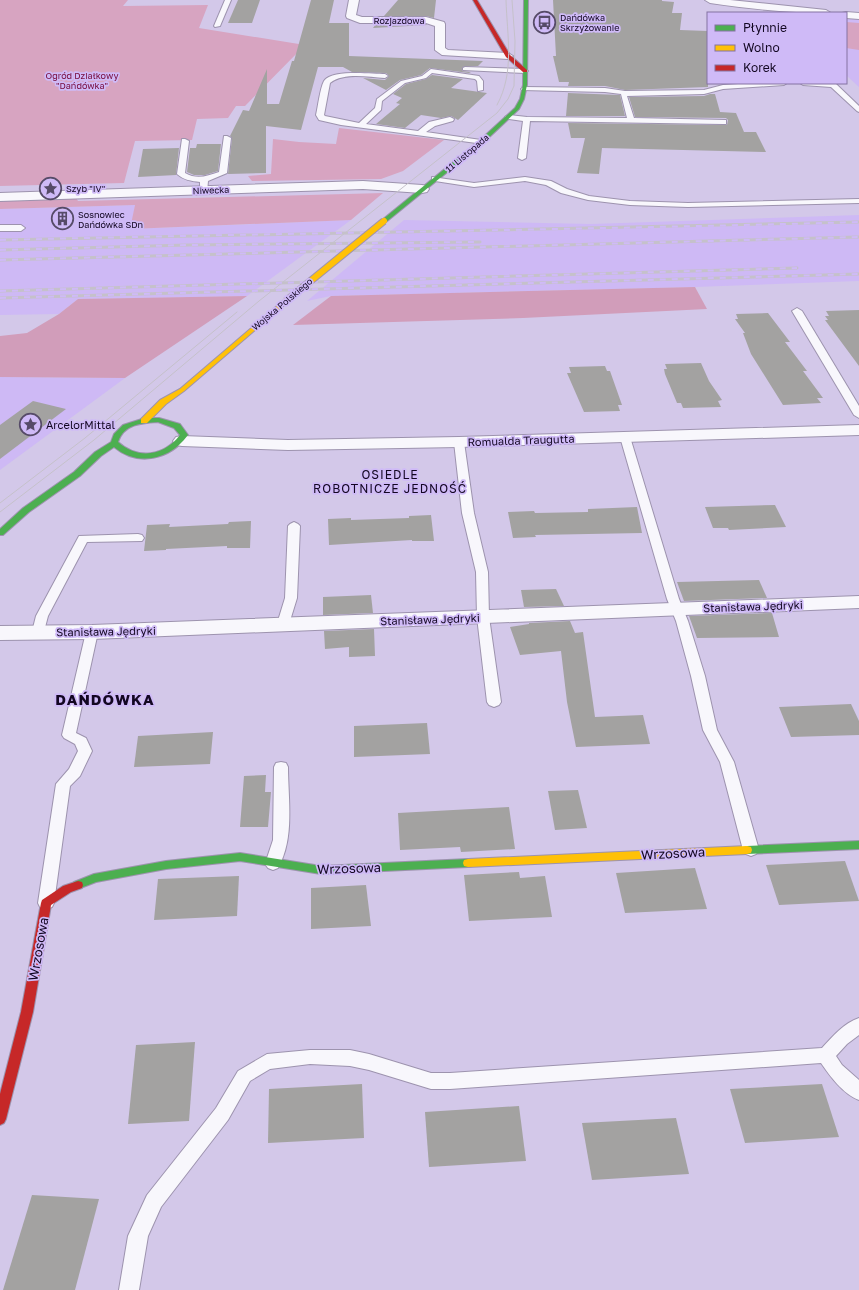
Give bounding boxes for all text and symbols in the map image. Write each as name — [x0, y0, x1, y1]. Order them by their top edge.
bus stop icon: Dańdówka Skrzyżowanie — [531, 9, 557, 35]
place label: Dańdówka Skrzyżowanie — [560, 12, 619, 33]
legend — [707, 12, 847, 84]
street label: Rozjazdowa — [373, 15, 425, 26]
text: Płynnie — [743, 20, 787, 35]
text: Wolno — [743, 40, 780, 55]
text: Korek — [743, 60, 777, 75]
park label: Ogród Działkowy "Dańdówka" — [46, 70, 118, 91]
street label: 11 Listopada — [443, 132, 491, 174]
place icon: Szyb "IV" — [38, 175, 64, 201]
place label: Szyb "IV" — [66, 183, 105, 194]
street label: Niwecka — [192, 184, 230, 196]
building icon: Sosnowiec Dańdówka SDn — [49, 206, 75, 232]
place label: Sosnowiec Dańdówka SDn — [78, 209, 143, 230]
street label: Wojska Polskiego — [249, 275, 315, 333]
place icon: ArcelorMittal — [18, 411, 44, 437]
place label: ArcelorMittal — [46, 418, 116, 431]
street label: Romualda Traugutta — [467, 432, 575, 448]
district label: OSIEDLE ROBOTNICZE JEDNOŚĆ — [313, 467, 467, 496]
street label: Stanisława Jędryki — [703, 598, 803, 614]
street label: Stanisława Jędryki — [380, 611, 480, 627]
street label: Stanisława Jędryki — [56, 624, 156, 638]
district label: DAŃDÓWKA — [55, 690, 155, 708]
street label: Wrzosowa — [641, 843, 705, 863]
street label: Wrzosowa — [317, 859, 381, 877]
street label: Wrzosowa — [25, 916, 51, 982]

